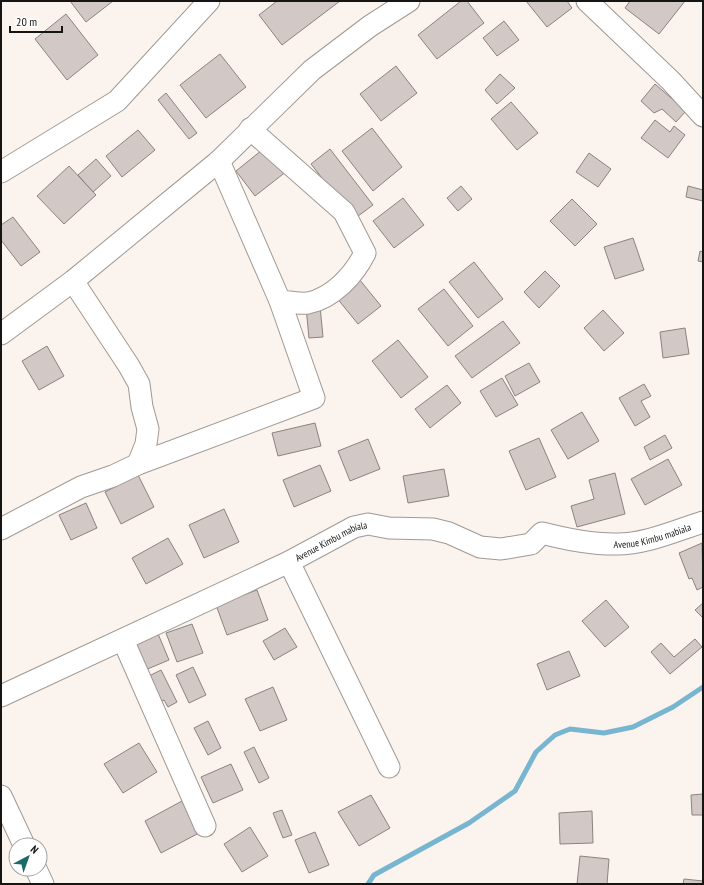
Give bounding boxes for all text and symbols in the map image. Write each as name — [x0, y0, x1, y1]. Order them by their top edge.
scale bar — [10, 8, 62, 34]
text: 20 m — [16, 14, 37, 29]
street label: Avenue Kimbu mabiala — [293, 518, 368, 564]
street label: Avenue Kimbu mabiala — [614, 520, 693, 551]
north arrow — [8, 837, 48, 877]
text: N — [28, 842, 41, 857]

